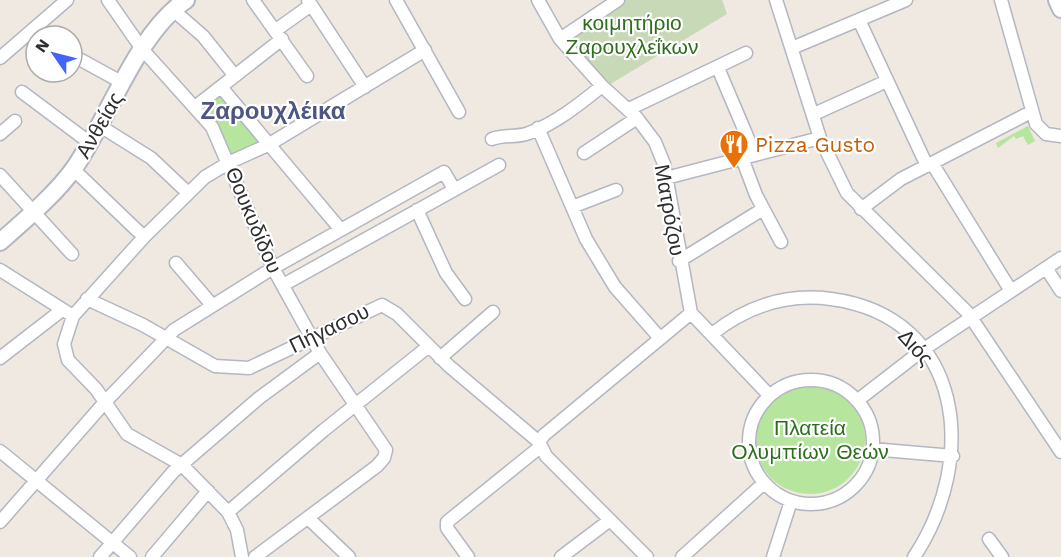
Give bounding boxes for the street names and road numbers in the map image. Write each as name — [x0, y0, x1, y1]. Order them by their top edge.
street label: Ανθείας — [70, 88, 128, 162]
street label: Ματρόζου — [650, 162, 690, 258]
street label: Θουκυδίδου — [220, 163, 288, 277]
street label: Πήγασου — [285, 298, 373, 358]
street label: Διός — [893, 324, 939, 370]

